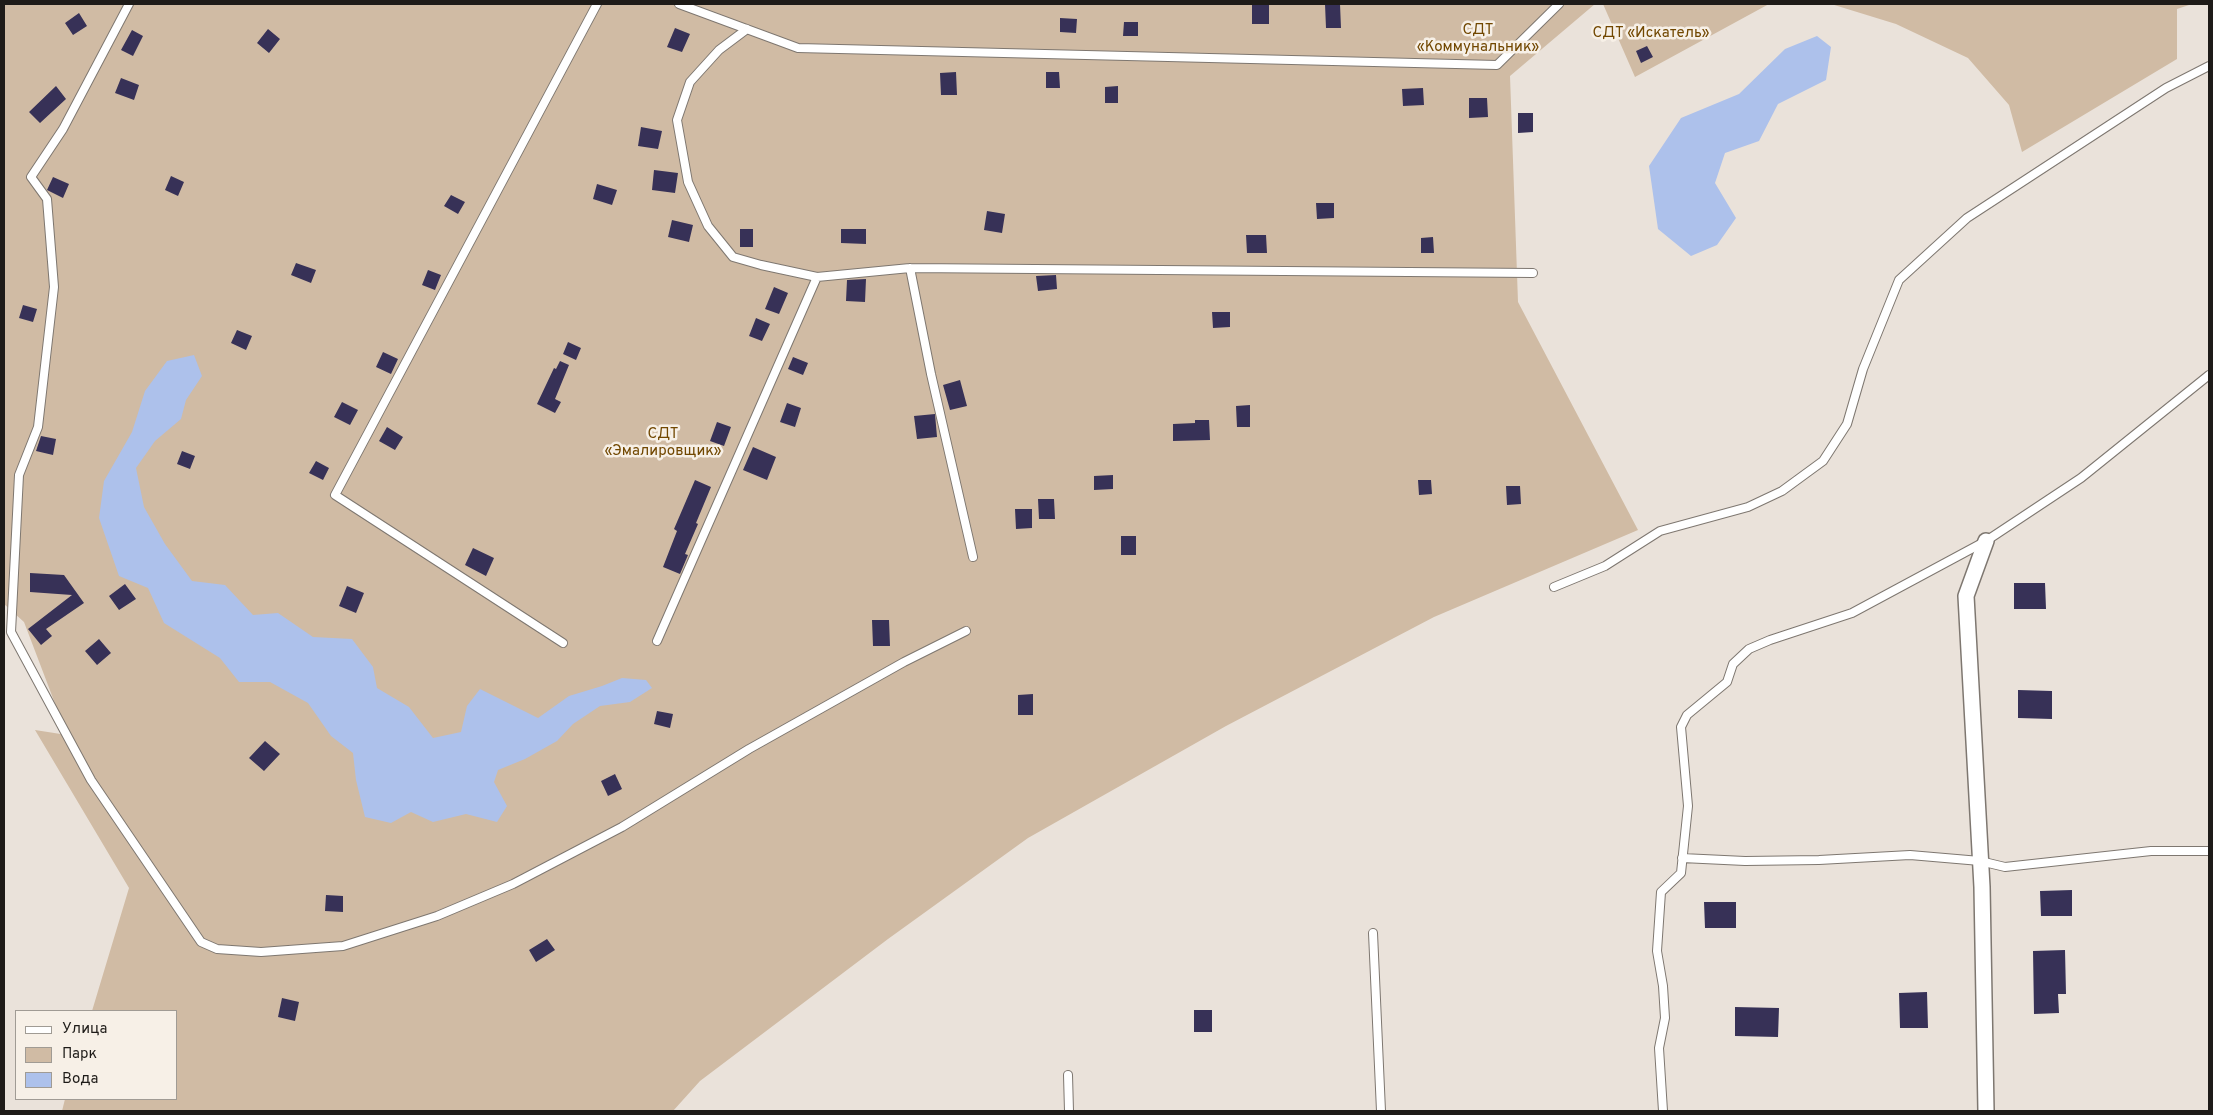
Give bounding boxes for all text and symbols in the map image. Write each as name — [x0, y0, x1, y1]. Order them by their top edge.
park label: СДТ «Коммунальник» — [1417, 22, 1539, 57]
park label: СДТ «Искатель» — [1592, 25, 1710, 43]
park label: СДТ «Эмалировщик» — [604, 426, 722, 461]
legend — [15, 1010, 178, 1100]
text: Улица — [62, 1020, 107, 1039]
text: Парк — [62, 1045, 97, 1064]
text: Вода — [62, 1070, 98, 1089]

